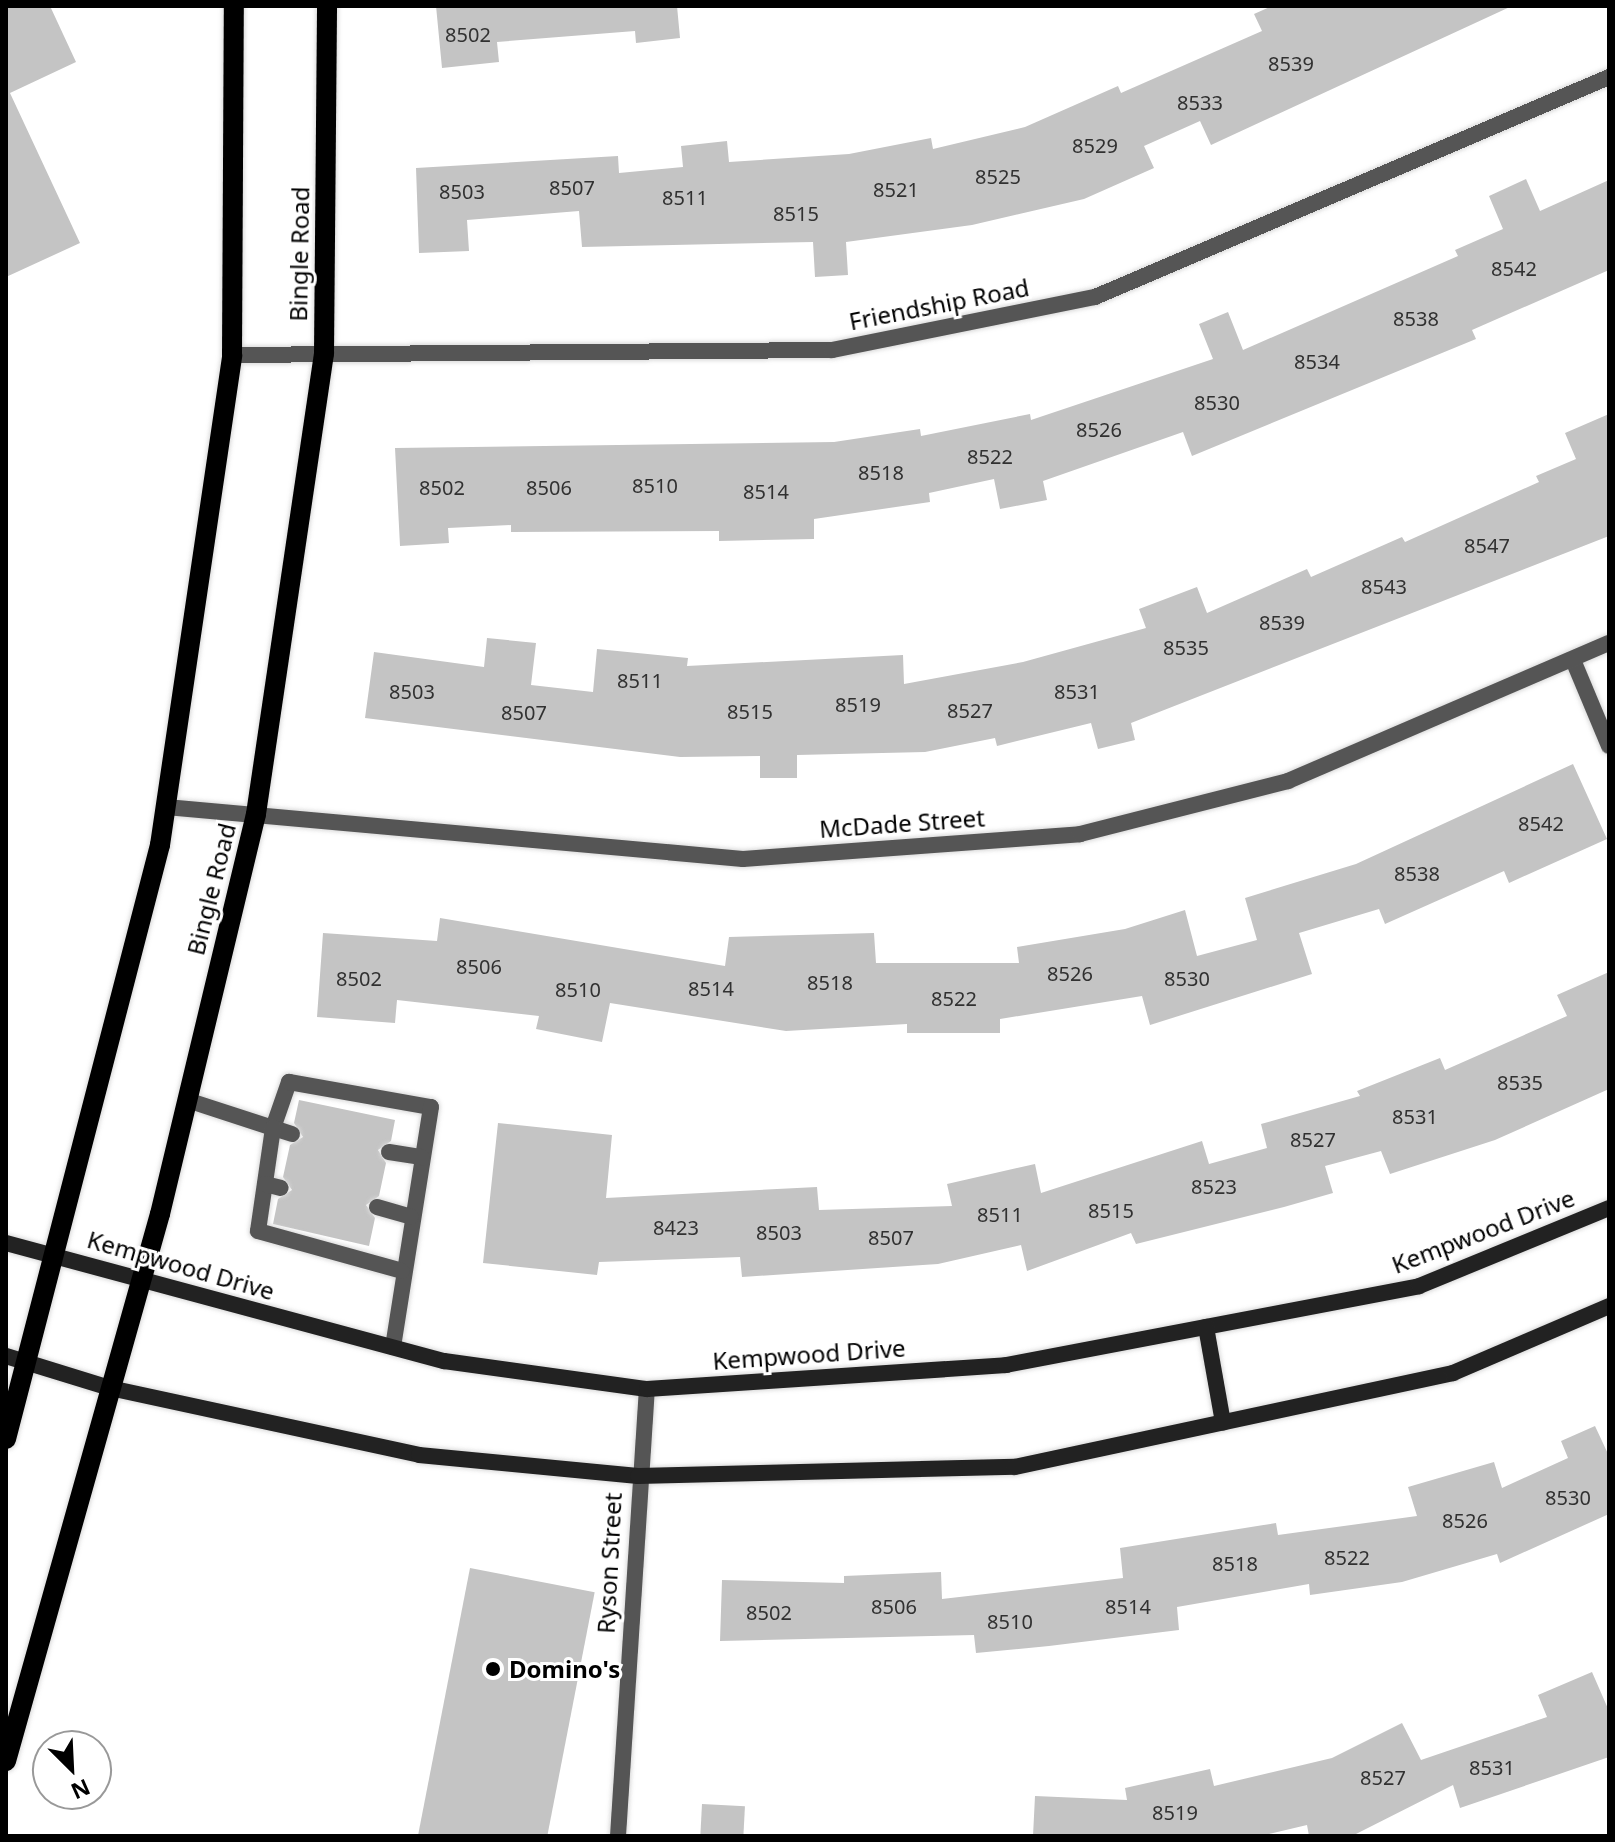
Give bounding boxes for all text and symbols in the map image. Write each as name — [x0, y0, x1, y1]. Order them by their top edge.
house number: 8502 — [445, 22, 491, 46]
house number: 8539 — [1268, 51, 1314, 75]
house number: 8533 — [1177, 90, 1223, 114]
house number: 8529 — [1072, 133, 1118, 157]
house number: 8525 — [975, 164, 1021, 188]
house number: 8507 — [549, 175, 595, 199]
house number: 8521 — [873, 177, 919, 201]
house number: 8503 — [439, 179, 485, 203]
house number: 8511 — [662, 185, 708, 209]
street label: Bingle Road — [283, 186, 315, 322]
house number: 8515 — [773, 201, 819, 225]
house number: 8542 — [1491, 256, 1537, 280]
street label: Friendship Road — [846, 272, 1032, 336]
house number: 8538 — [1393, 306, 1439, 330]
house number: 8534 — [1294, 349, 1340, 373]
house number: 8530 — [1194, 390, 1240, 414]
house number: 8526 — [1076, 417, 1122, 441]
house number: 8522 — [967, 444, 1013, 468]
house number: 8518 — [858, 460, 904, 484]
house number: 8510 — [632, 473, 678, 497]
house number: 8502 — [419, 475, 465, 499]
house number: 8506 — [526, 475, 572, 499]
house number: 8514 — [743, 479, 789, 503]
house number: 8547 — [1464, 533, 1510, 557]
house number: 8543 — [1361, 574, 1407, 598]
house number: 8539 — [1259, 610, 1305, 634]
house number: 8535 — [1163, 635, 1209, 659]
house number: 8511 — [617, 668, 663, 692]
house number: 8503 — [389, 679, 435, 703]
house number: 8531 — [1054, 679, 1100, 703]
house number: 8519 — [835, 692, 881, 716]
house number: 8527 — [947, 698, 993, 722]
house number: 8515 — [727, 699, 773, 723]
house number: 8507 — [501, 700, 547, 724]
street label: McDade Street — [818, 803, 986, 843]
house number: 8542 — [1518, 811, 1564, 835]
street label: Bingle Road — [181, 820, 241, 958]
house number: 8538 — [1394, 861, 1440, 885]
house number: 8506 — [456, 954, 502, 978]
house number: 8526 — [1047, 961, 1093, 985]
house number: 8502 — [336, 966, 382, 990]
house number: 8530 — [1164, 966, 1210, 990]
house number: 8518 — [807, 970, 853, 994]
house number: 8514 — [688, 976, 734, 1000]
house number: 8510 — [555, 977, 601, 1001]
house number: 8522 — [931, 986, 977, 1010]
house number: 8535 — [1497, 1070, 1543, 1094]
house number: 8531 — [1392, 1104, 1438, 1128]
house number: 8527 — [1290, 1127, 1336, 1151]
house number: 8523 — [1191, 1174, 1237, 1198]
street label: Kempwood Drive — [1388, 1183, 1578, 1279]
house number: 8515 — [1088, 1198, 1134, 1222]
house number: 8511 — [977, 1202, 1023, 1226]
house number: 8423 — [653, 1215, 699, 1239]
house number: 8503 — [756, 1220, 802, 1244]
street label: Kempwood Drive — [84, 1225, 278, 1305]
house number: 8507 — [868, 1225, 914, 1249]
street label: Kempwood Drive — [712, 1333, 906, 1375]
house number: 8530 — [1545, 1485, 1591, 1509]
street label: Ryson Street — [591, 1492, 627, 1634]
house number: 8526 — [1442, 1508, 1488, 1532]
house number: 8522 — [1324, 1545, 1370, 1569]
house number: 8518 — [1212, 1551, 1258, 1575]
house number: 8506 — [871, 1594, 917, 1618]
house number: 8514 — [1105, 1594, 1151, 1618]
house number: 8502 — [746, 1600, 792, 1624]
house number: 8510 — [987, 1609, 1033, 1633]
place label: Domino's — [509, 1655, 620, 1683]
marker: Domino's — [484, 1660, 502, 1678]
north arrow — [32, 1730, 112, 1810]
house number: 8531 — [1469, 1755, 1515, 1779]
house number: 8527 — [1360, 1765, 1406, 1789]
text: N — [67, 1773, 95, 1807]
house number: 8519 — [1152, 1800, 1198, 1824]

